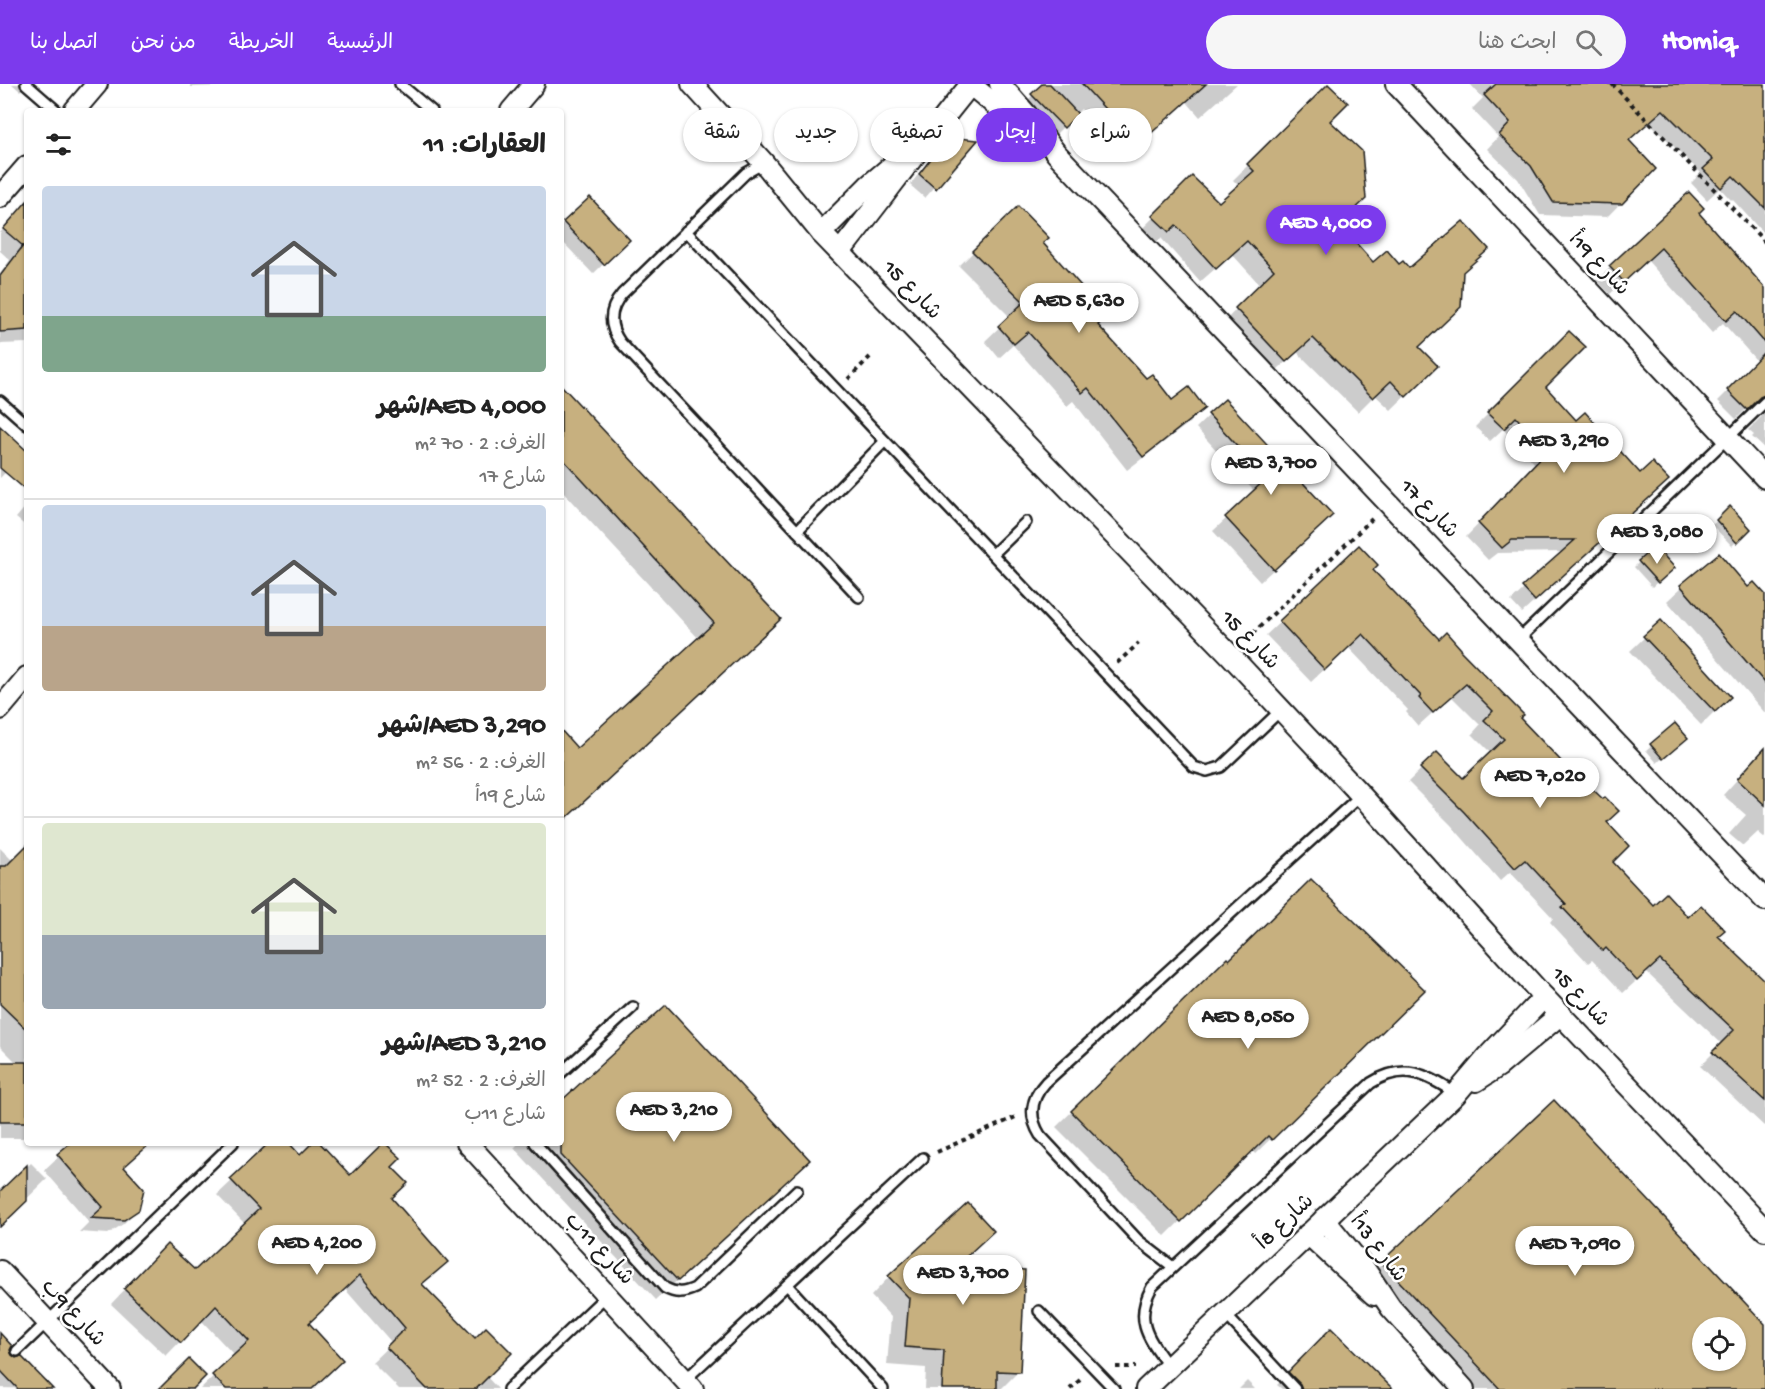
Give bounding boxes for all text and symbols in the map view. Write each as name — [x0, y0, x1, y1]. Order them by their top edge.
search box — [1206, 15, 1626, 69]
icon: search — [1572, 26, 1605, 59]
text: Homiq — [1662, 26, 1735, 59]
text: ابحث هنا — [1478, 31, 1557, 57]
text: اتصل بنا — [30, 32, 98, 57]
text: من نحن — [131, 32, 196, 57]
text: الخريطة — [229, 32, 294, 57]
text: الرئيسية — [327, 32, 393, 57]
chip: شقة — [683, 108, 762, 162]
chip: جديد — [774, 108, 858, 162]
chip: تصفية — [870, 108, 964, 162]
chip: إيجار — [976, 108, 1057, 162]
chip: شراء — [1069, 108, 1152, 162]
icon: filters — [42, 128, 75, 161]
text: العقارات: 11 — [424, 132, 546, 163]
pin: AED 4,000 — [1257, 205, 1395, 256]
text: AED 4,000 — [1280, 213, 1372, 236]
icon: home — [240, 225, 348, 333]
street label: شارع 19أ — [1562, 225, 1637, 302]
street label: شارع 15 — [876, 255, 946, 326]
pin: AED 5,630 — [1010, 283, 1148, 334]
text: AED 5,630 — [1034, 291, 1124, 314]
text: AED 4,000/شهر — [377, 393, 546, 424]
pin: AED 3,290 — [1495, 423, 1633, 474]
text: AED 3,290 — [1519, 431, 1609, 454]
text: الغرف: 2 · 70 m² — [415, 434, 546, 457]
pin: AED 3,700 — [1202, 445, 1340, 496]
text: AED 3,700 — [1225, 453, 1317, 476]
text: شارع 17 — [479, 467, 546, 490]
street label: شارع 17 — [1393, 474, 1463, 545]
pin: AED 3,080 — [1588, 514, 1726, 565]
text: AED 3,080 — [1611, 522, 1703, 545]
icon: home — [240, 544, 348, 652]
street label: شارع 15 — [1214, 605, 1284, 676]
text: AED 3,290/شهر — [380, 712, 546, 743]
text: الغرف: 2 · 56 m² — [416, 753, 546, 776]
pin: AED 7,020 — [1471, 758, 1609, 809]
text: AED 7,020 — [1494, 766, 1586, 789]
text: شارع 19أ — [475, 786, 546, 809]
icon: home — [240, 862, 348, 970]
street label: شارع 15 — [1544, 962, 1613, 1034]
pin: AED 8,050 — [1179, 999, 1317, 1050]
text: AED 8,050 — [1202, 1007, 1294, 1030]
text: AED 3,210/شهر — [382, 1030, 546, 1061]
text: الغرف: 2 · 52 m² — [416, 1071, 546, 1094]
pin: AED 3,210 — [605, 1092, 743, 1143]
text: AED 3,210 — [630, 1100, 718, 1123]
text: شارع 11ب — [464, 1104, 546, 1127]
street label: شارع 8أ — [1249, 1187, 1321, 1256]
street label: شارع 13أ — [1343, 1207, 1414, 1288]
street label: شارع 11ب — [558, 1208, 638, 1292]
pin: AED 4,200 — [248, 1225, 386, 1276]
pin: AED 7,090 — [1506, 1226, 1644, 1277]
text: AED 4,200 — [272, 1233, 362, 1256]
text: AED 7,090 — [1529, 1234, 1621, 1257]
pin: AED 3,700 — [894, 1255, 1032, 1306]
text: AED 3,700 — [917, 1263, 1009, 1286]
street label: شارع 9ب — [34, 1275, 110, 1353]
map controls — [1692, 1317, 1746, 1371]
button: locate — [1692, 1317, 1746, 1371]

